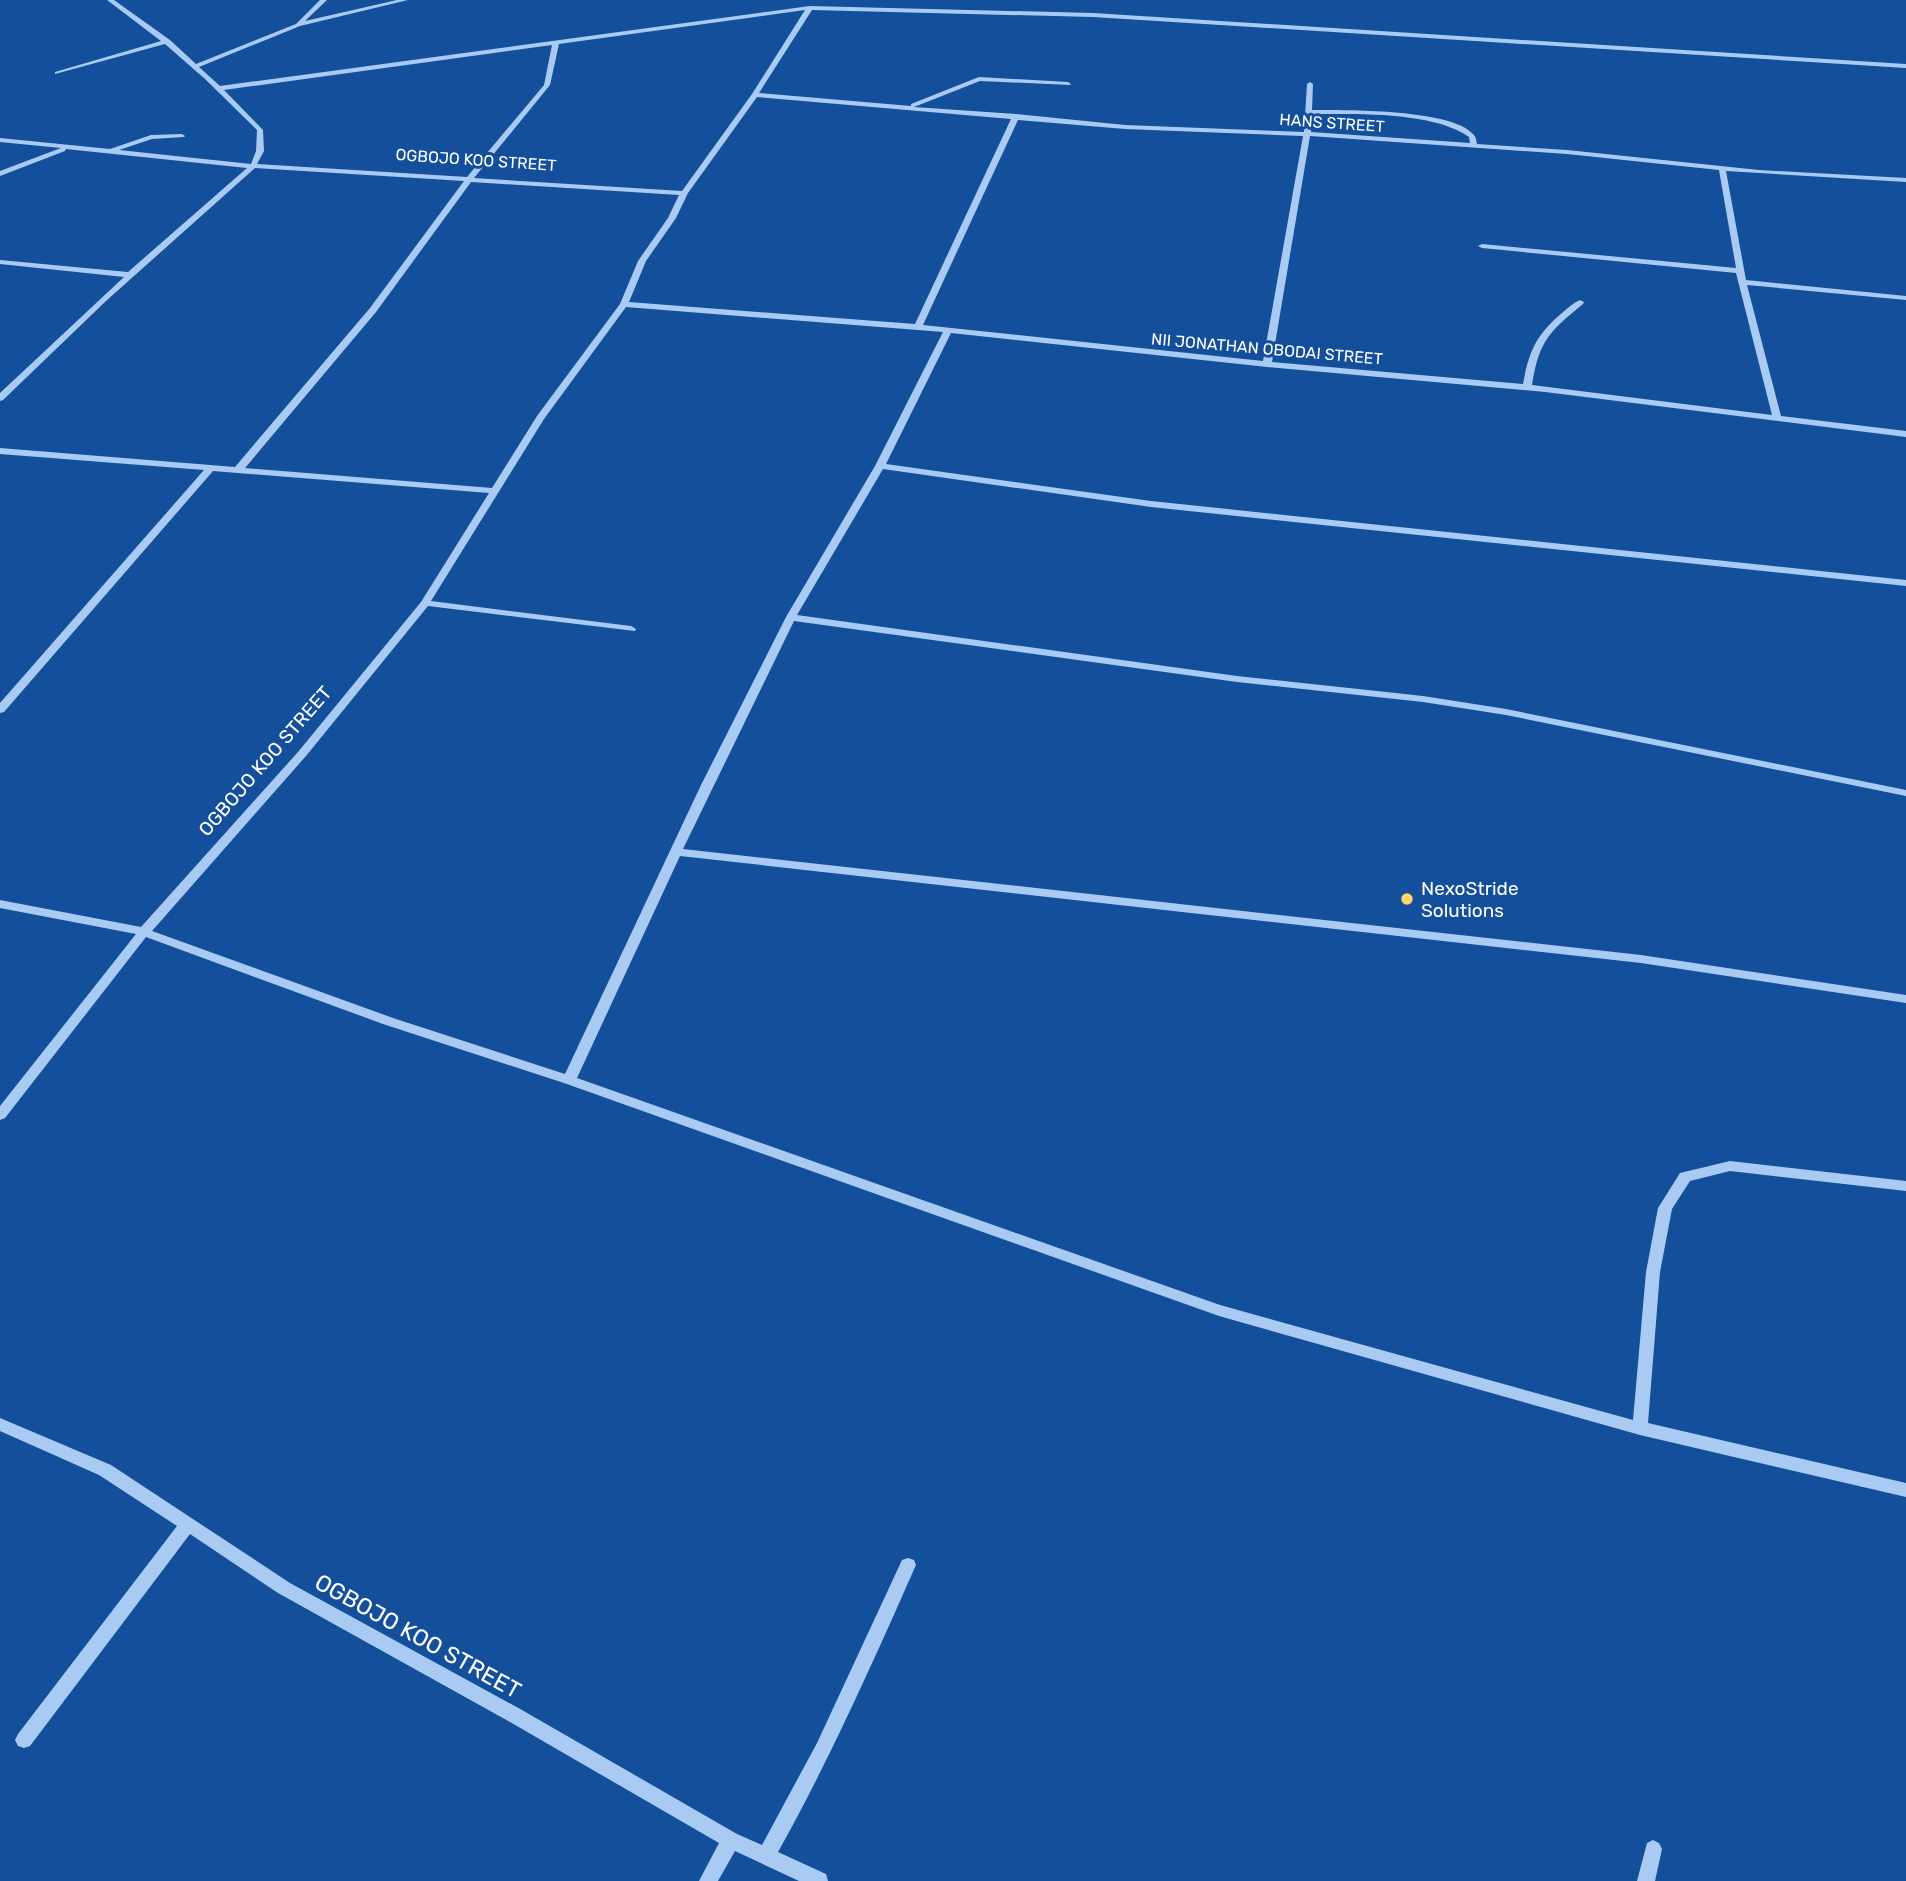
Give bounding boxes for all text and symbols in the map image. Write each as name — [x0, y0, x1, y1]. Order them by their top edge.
street label: HANS STREET — [1279, 110, 1385, 136]
street label: OGBOJO KOO STREET — [395, 145, 557, 175]
street label: NII JONATHAN OBODAI STREET — [1150, 329, 1384, 369]
street label: OGBOJO KOO STREET — [194, 681, 336, 841]
place label: NexoStride Solutions — [1421, 877, 1519, 922]
marker: NexoStride Solutions — [1399, 891, 1415, 907]
street label: OGBOJO KOO STREET — [310, 1568, 526, 1704]

